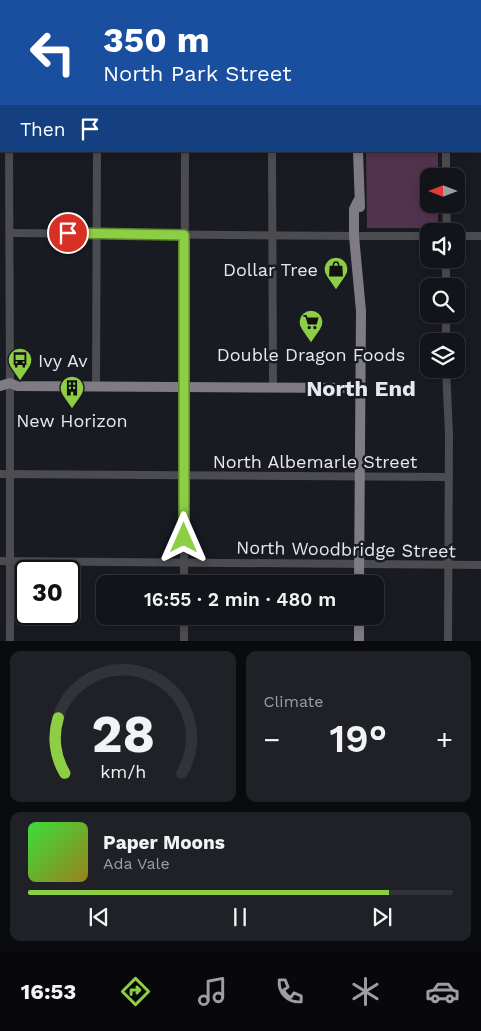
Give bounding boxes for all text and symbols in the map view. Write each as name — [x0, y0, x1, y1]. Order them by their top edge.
text: 350 m — [103, 19, 210, 61]
icon: left — [20, 20, 85, 85]
text: North Park Street — [103, 61, 291, 86]
icon: arrive — [76, 115, 104, 143]
text: Then — [20, 118, 66, 141]
north arrow — [420, 168, 465, 212]
map controls — [420, 168, 465, 378]
pin — [47, 212, 89, 254]
icon: arrive — [54, 219, 82, 247]
button: sound — [420, 223, 465, 268]
shop icon: Dollar Tree — [323, 256, 349, 290]
place label: Dollar Tree — [223, 259, 318, 280]
button: search — [420, 278, 465, 323]
supermarket icon: Double Dragon Foods — [298, 309, 324, 343]
button: layers — [420, 333, 465, 378]
place label: Double Dragon Foods — [217, 344, 405, 365]
bus stop icon: Ivy Av — [7, 347, 33, 381]
place label: Ivy Av — [38, 350, 88, 371]
building icon: New Horizon — [59, 375, 85, 409]
district label: North End — [306, 376, 416, 401]
place label: New Horizon — [16, 410, 128, 431]
street label: North Albemarle Street — [213, 451, 418, 472]
position arrow — [157, 511, 209, 563]
street label: North Woodbridge Street — [236, 537, 456, 561]
speed limit sign: 30 — [15, 560, 80, 625]
text: 16:55 · 2 min · 480 m — [144, 588, 336, 611]
text: Climate — [264, 692, 324, 711]
text: 28 — [91, 704, 155, 765]
text: 19° — [329, 717, 387, 761]
text: − — [264, 723, 280, 756]
text: + — [436, 723, 453, 756]
text: km/h — [100, 761, 146, 782]
text: Paper Moons — [103, 831, 225, 854]
text: Ada Vale — [103, 854, 170, 873]
icon: previous — [85, 903, 113, 931]
icon: pause — [226, 903, 254, 931]
icon: next — [368, 903, 396, 931]
icon: directions — [118, 974, 153, 1009]
icon: music — [195, 974, 230, 1009]
icon: phone — [272, 974, 307, 1009]
icon: climate — [348, 974, 383, 1009]
icon: car — [425, 974, 460, 1009]
text: 16:53 — [21, 979, 76, 1004]

